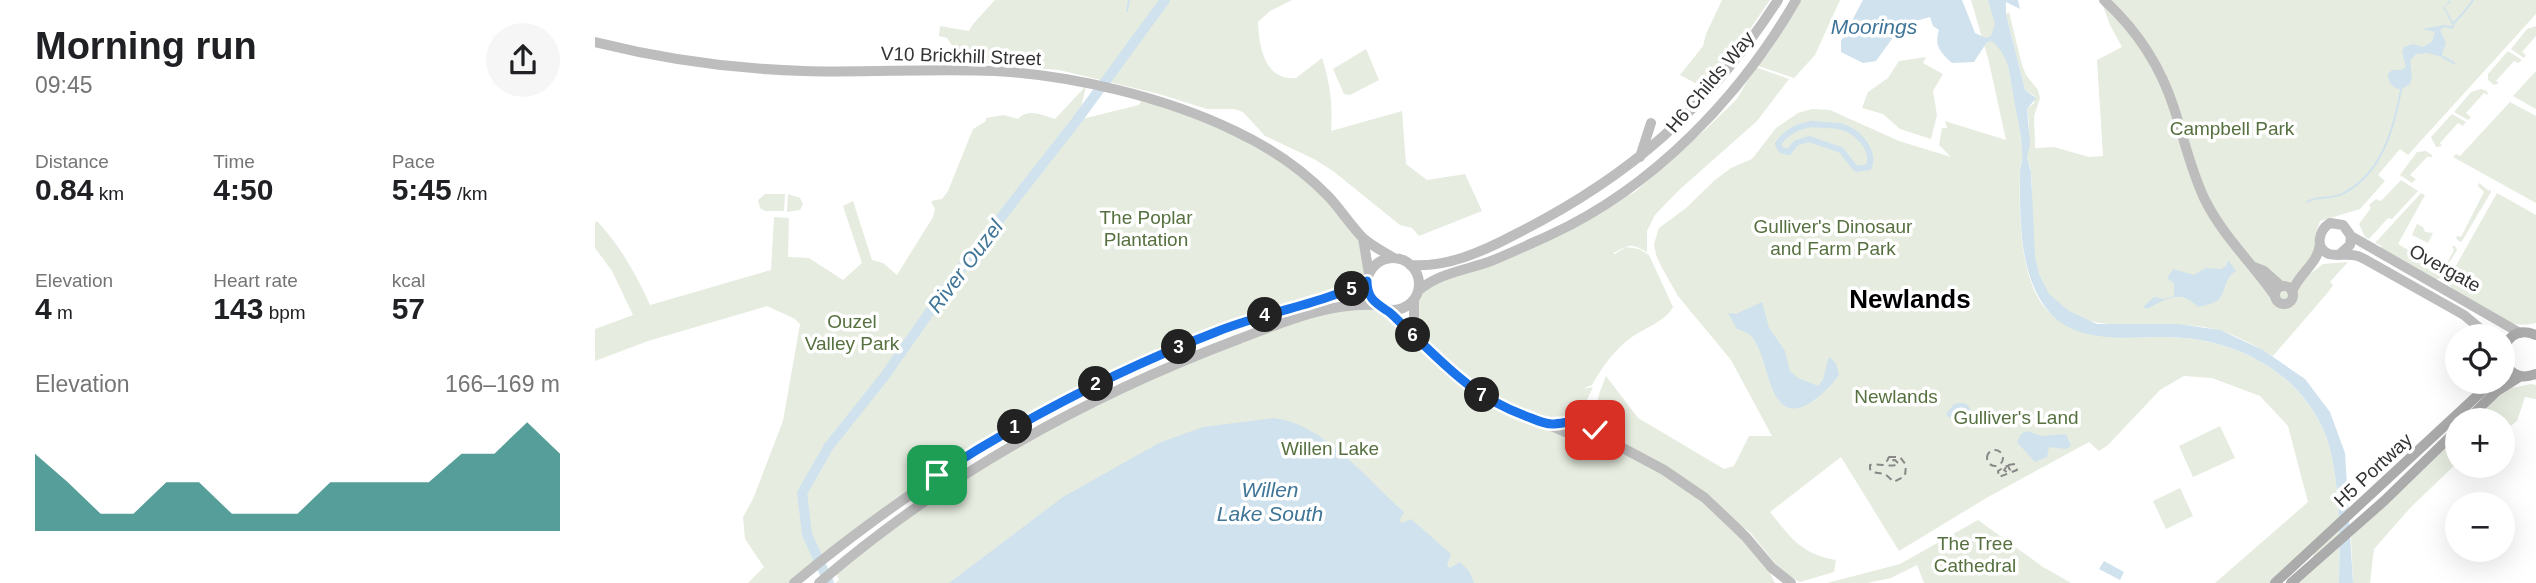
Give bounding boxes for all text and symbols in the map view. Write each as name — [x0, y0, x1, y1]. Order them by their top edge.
water label: Moorings — [1831, 15, 1918, 38]
button: share — [486, 23, 560, 97]
text: Morning run — [35, 25, 257, 67]
street label: H6 Childs Way — [1662, 27, 1759, 137]
street label: V10 Brickhill Street — [880, 43, 1042, 69]
text: 09:45 — [35, 72, 93, 98]
park label: Campbell Park — [2170, 118, 2295, 139]
text: Distance — [35, 151, 109, 172]
text: Time — [213, 151, 255, 172]
text: Pace — [392, 151, 435, 172]
text: 0.84 — [35, 173, 93, 206]
text: 4:50 — [213, 173, 273, 206]
text: 5:45 — [392, 173, 452, 206]
text: km — [93, 183, 124, 204]
text: /km — [452, 183, 488, 204]
park label: The Poplar Plantation — [1100, 207, 1193, 250]
water label: River Ouzel — [923, 214, 1008, 317]
park label: Gulliver's Dinosaur and Farm Park — [1754, 216, 1913, 259]
street label: Overgate — [2406, 240, 2484, 296]
text: Elevation — [35, 270, 113, 291]
text: Heart rate — [213, 270, 298, 291]
text: kcal — [392, 270, 425, 291]
pin: 5 — [1335, 272, 1369, 306]
text: 5 — [1346, 278, 1357, 299]
district label: Newlands — [1849, 284, 1971, 314]
text: 4 — [35, 292, 52, 325]
text: 143 — [213, 292, 263, 325]
text: 57 — [392, 292, 425, 325]
pin: 4 — [1247, 298, 1283, 332]
text: m — [52, 302, 73, 323]
text: bpm — [263, 302, 306, 323]
text: 4 — [1259, 304, 1270, 325]
park label: Ouzel Valley Park — [805, 311, 900, 354]
pin: 6 — [1395, 318, 1431, 352]
text: 6 — [1407, 324, 1418, 345]
map controls — [2445, 324, 2515, 562]
button: locate — [2445, 324, 2515, 394]
pin: 3 — [1161, 330, 1197, 364]
text: 3 — [1173, 336, 1184, 357]
pin: 2 — [1079, 366, 1113, 402]
text: Elevation — [35, 371, 130, 397]
text: 166–169 m — [445, 371, 560, 397]
text: 2 — [1090, 373, 1101, 394]
pin: 7 — [1465, 378, 1499, 412]
text: 7 — [1476, 384, 1487, 405]
park label: Newlands — [1854, 386, 1938, 407]
pin — [1565, 400, 1625, 460]
park label: Gulliver's Land — [1953, 407, 2079, 428]
button: + — [2445, 408, 2515, 478]
pin: 1 — [997, 410, 1033, 444]
icon: check — [1576, 411, 1614, 449]
text: 1 — [1009, 416, 1020, 437]
street label: H5 Portway — [2330, 428, 2416, 511]
park label: Willen Lake — [1281, 438, 1379, 459]
pin — [907, 445, 967, 505]
icon: arrive — [918, 456, 956, 494]
water label: Willen Lake South — [1217, 478, 1323, 525]
button: − — [2445, 492, 2515, 562]
park label: The Tree Cathedral — [1934, 533, 2016, 576]

